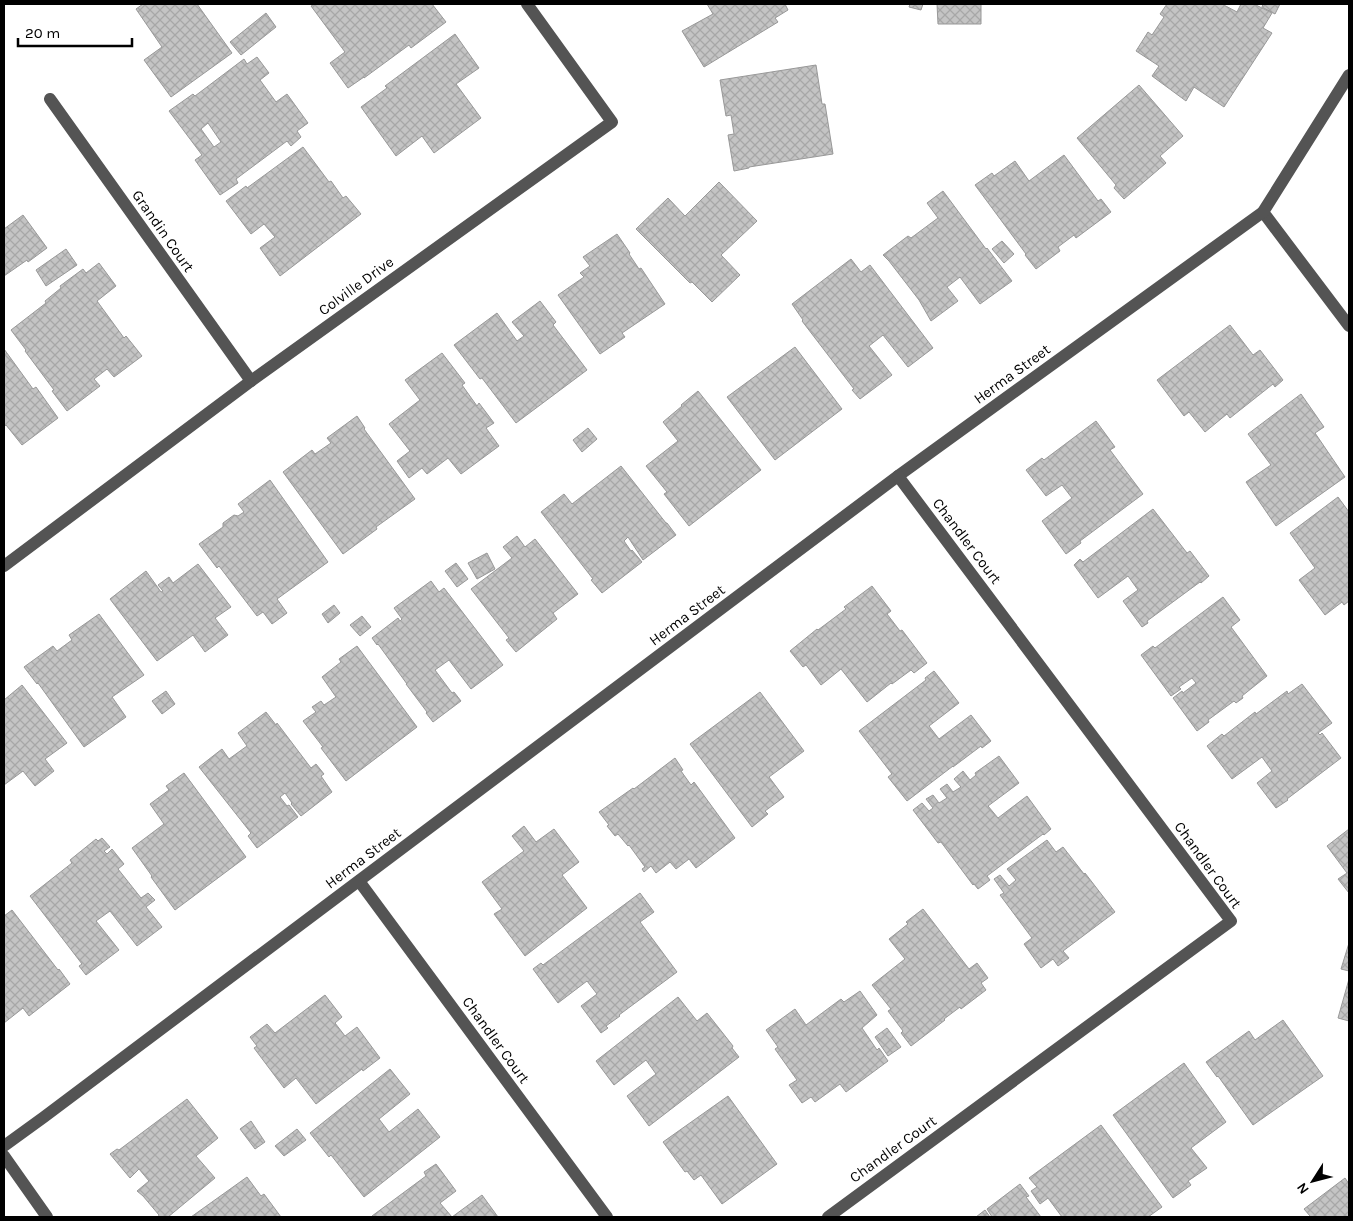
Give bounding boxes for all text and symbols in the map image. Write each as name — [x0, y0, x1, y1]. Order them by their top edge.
scale bar — [18, 15, 131, 47]
text: 20 m — [25, 24, 60, 42]
street label: Grandin Court — [128, 187, 198, 276]
street label: Colville Drive — [315, 253, 397, 319]
street label: Herma Street — [970, 340, 1054, 408]
street label: Chandler Court — [929, 495, 1005, 588]
street label: Herma Street — [646, 580, 729, 649]
street label: Chandler Court — [1170, 818, 1246, 912]
street label: Herma Street — [322, 823, 405, 892]
street label: Chandler Court — [458, 993, 534, 1087]
street label: Chandler Court — [846, 1111, 940, 1187]
north arrow — [1288, 1156, 1338, 1206]
text: N — [1293, 1179, 1313, 1197]

